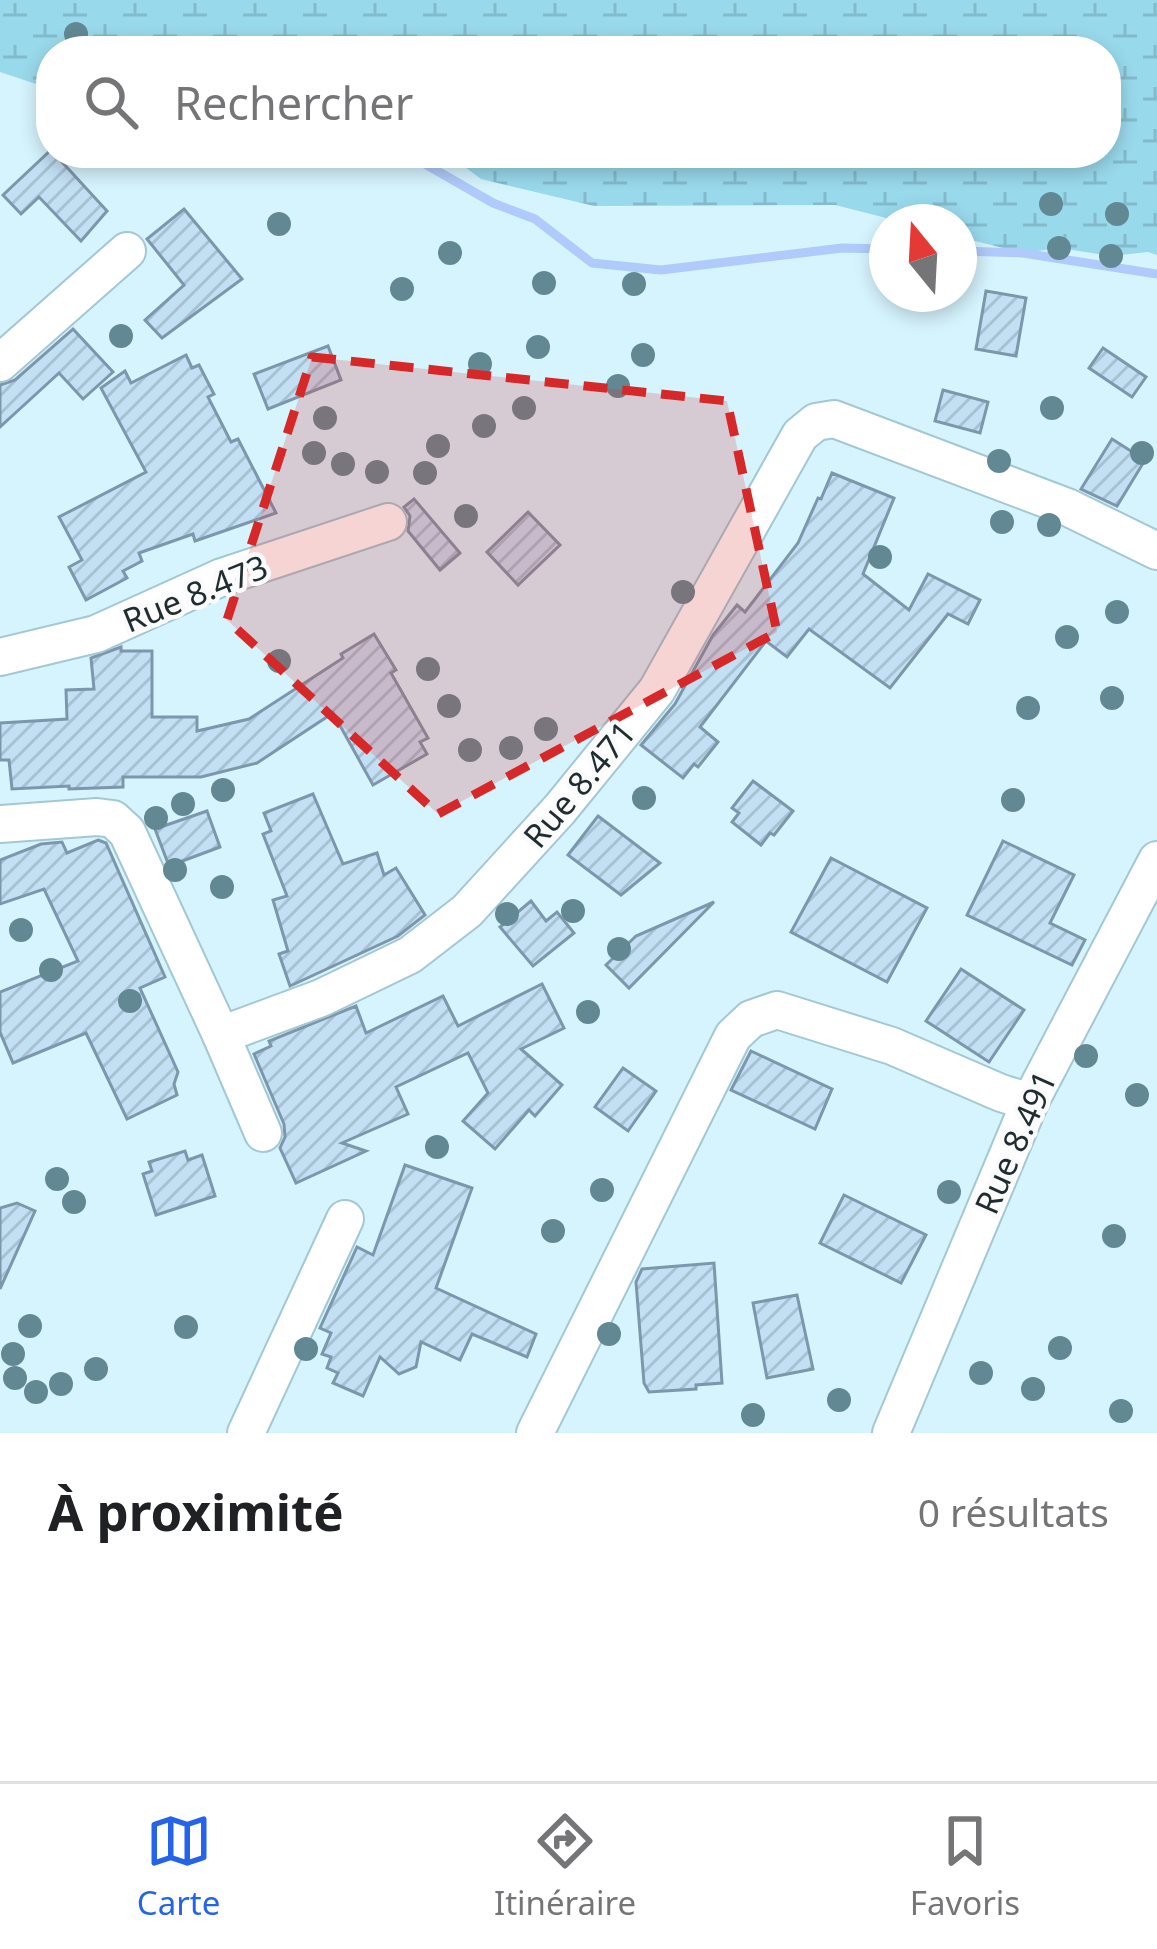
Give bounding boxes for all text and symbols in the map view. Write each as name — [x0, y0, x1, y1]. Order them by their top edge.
search box — [36, 36, 1121, 168]
icon: search — [78, 69, 144, 135]
text: Rechercher — [174, 72, 413, 133]
north arrow — [869, 204, 977, 312]
street label: Rue 8.473 — [116, 544, 274, 642]
street label: Rue 8.471 — [513, 711, 645, 857]
street label: Rue 8.491 — [963, 1063, 1067, 1221]
text: À proximité — [48, 1476, 344, 1546]
text: 0 résultats — [918, 1485, 1109, 1538]
tab: Carte — [137, 1808, 220, 1925]
tab: Itinéraire — [494, 1808, 636, 1925]
tab: Favoris — [910, 1808, 1020, 1925]

